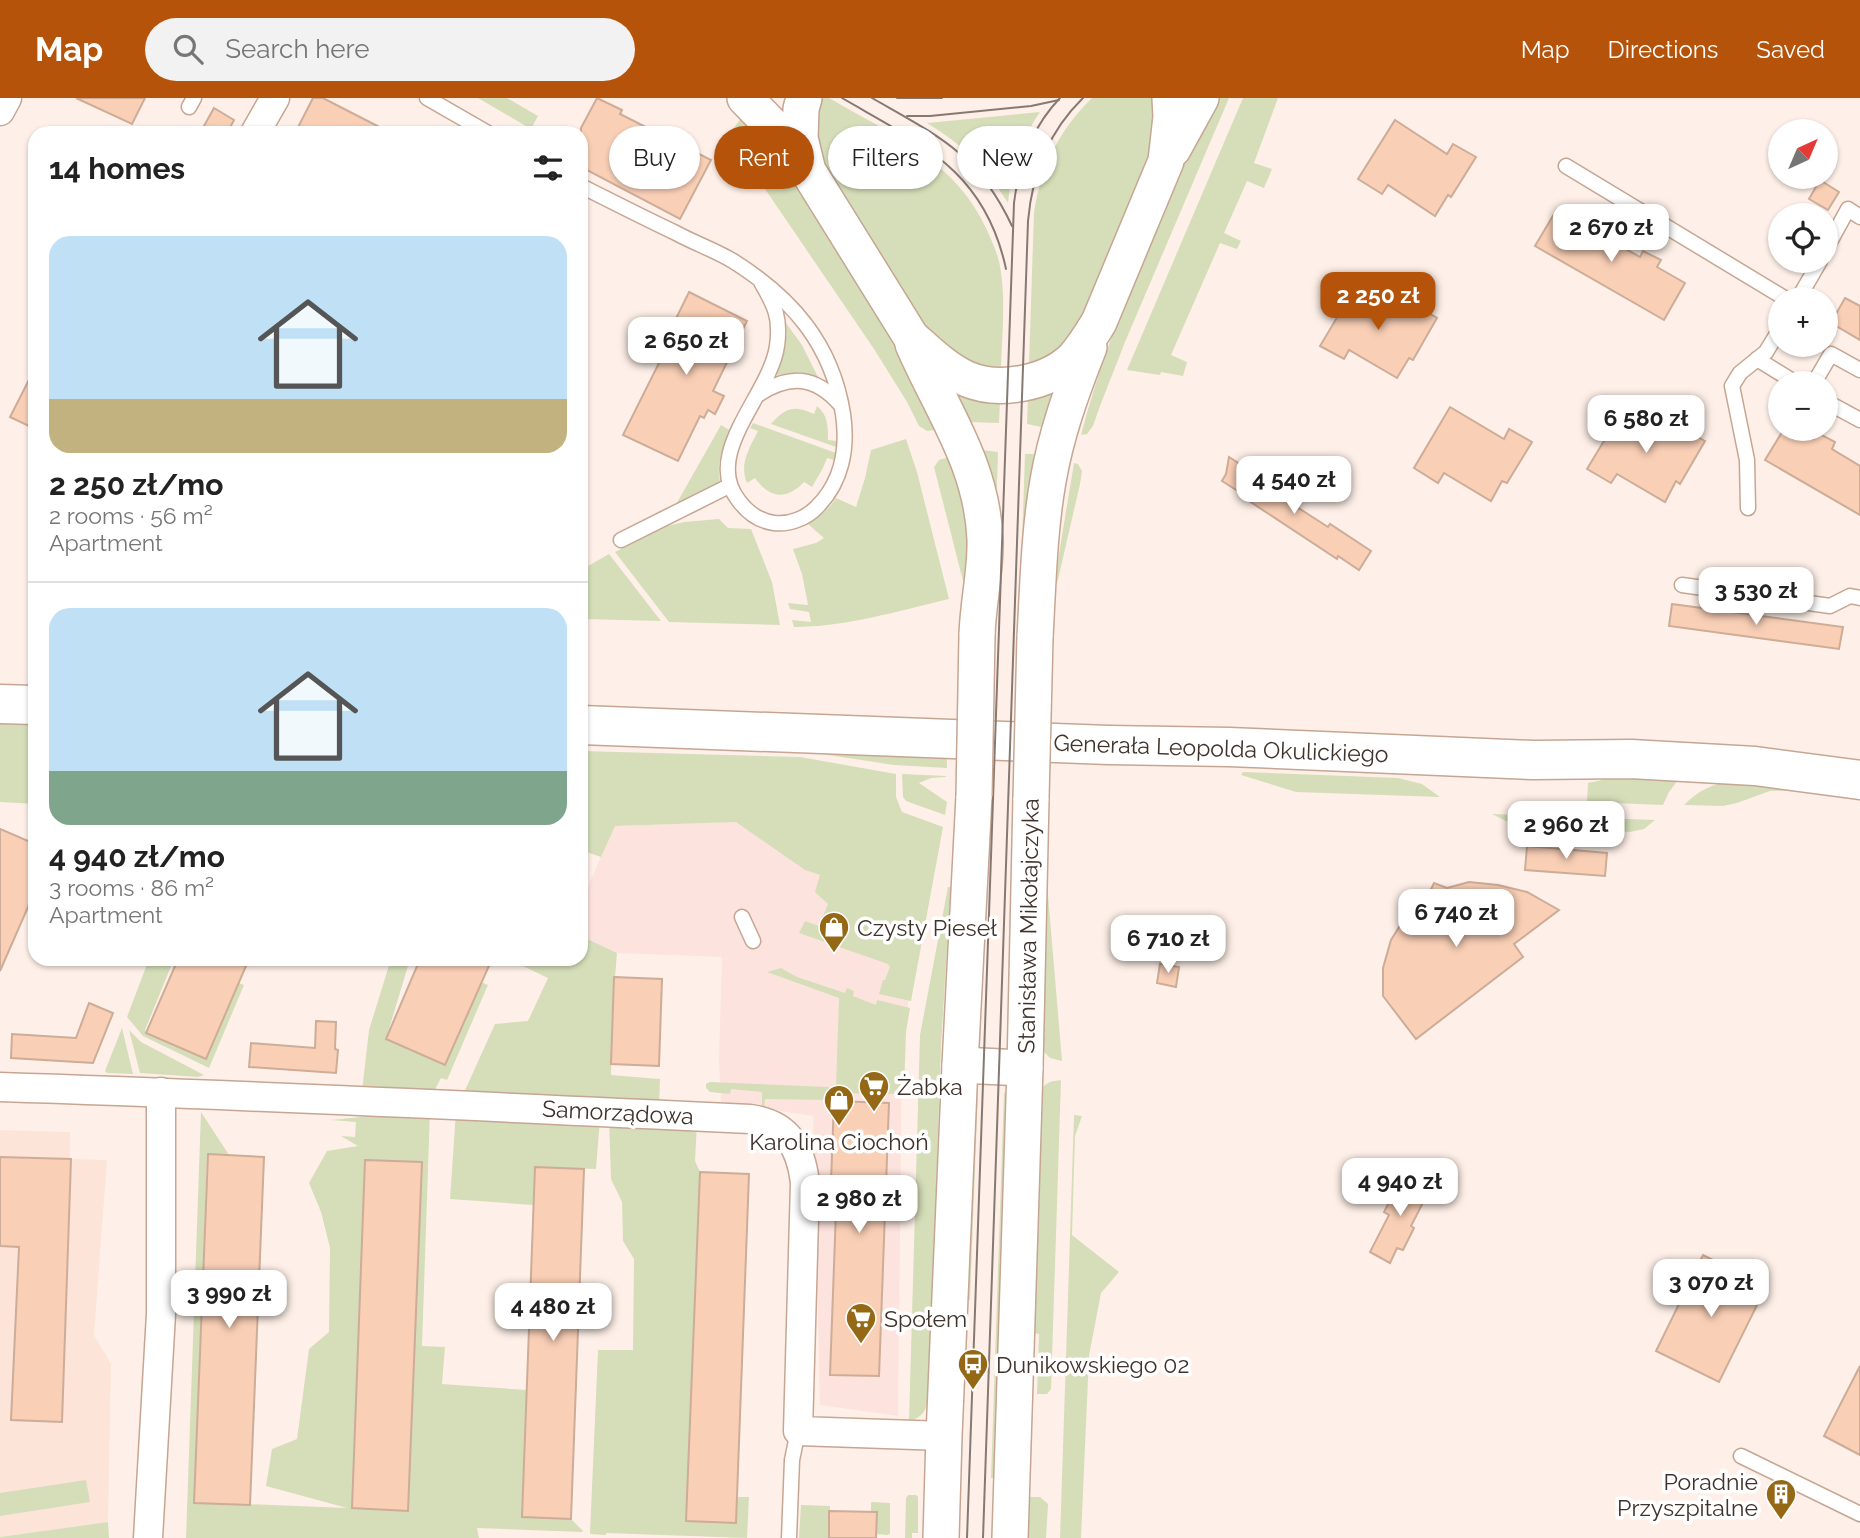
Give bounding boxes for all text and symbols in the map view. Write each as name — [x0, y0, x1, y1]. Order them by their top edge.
search box — [145, 18, 635, 81]
text: Map — [35, 30, 103, 69]
icon: search — [169, 30, 207, 68]
text: Search here — [225, 34, 370, 64]
text: Map — [1521, 35, 1570, 64]
text: Directions — [1608, 35, 1718, 64]
text: Saved — [1756, 35, 1825, 64]
north arrow — [1768, 119, 1838, 189]
map controls — [1768, 119, 1838, 441]
chip: Buy — [609, 126, 700, 189]
chip: Rent — [714, 126, 814, 189]
chip: Filters — [828, 126, 943, 189]
chip: New — [957, 126, 1057, 189]
icon: filters — [529, 149, 567, 187]
text: 14 homes — [49, 151, 185, 186]
button: locate — [1768, 203, 1838, 273]
pin: 2 670 zł — [1539, 204, 1683, 264]
text: 2 670 zł — [1569, 213, 1653, 240]
pin: 2 250 zł — [1306, 272, 1450, 332]
icon: home — [245, 281, 371, 407]
text: 2 250 zł — [1336, 281, 1420, 308]
button: + — [1768, 287, 1838, 357]
pin: 2 650 zł — [614, 317, 758, 377]
text: 2 650 zł — [644, 326, 728, 353]
button: − — [1768, 371, 1838, 441]
pin: 6 580 zł — [1574, 396, 1718, 455]
text: 6 580 zł — [1603, 404, 1689, 431]
pin: 4 540 zł — [1222, 456, 1366, 516]
text: 4 540 zł — [1252, 465, 1336, 492]
text: 2 250 zł/mo — [49, 467, 223, 502]
text: 2 rooms · 56 m² — [49, 502, 213, 529]
text: Apartment — [49, 529, 163, 556]
pin: 3 530 zł — [1684, 568, 1828, 627]
text: 3 530 zł — [1715, 576, 1797, 603]
icon: home — [245, 653, 371, 779]
street label: Generała Leopolda Okulickiego — [1053, 729, 1389, 767]
street label: Stanisława Mikołajczyka — [1012, 798, 1044, 1054]
pin: 2 960 zł — [1494, 802, 1638, 861]
text: 2 960 zł — [1524, 810, 1608, 837]
text: 4 940 zł/mo — [49, 839, 225, 874]
text: 3 rooms · 86 m² — [49, 874, 214, 901]
pin: 6 740 zł — [1384, 890, 1528, 949]
text: 6 740 zł — [1414, 898, 1498, 925]
text: Apartment — [49, 901, 163, 928]
shop icon: Czysty Pieseł — [817, 910, 851, 954]
place label: Czysty Pieseł — [857, 914, 997, 941]
pin: 6 710 zł — [1096, 916, 1240, 975]
text: 6 710 zł — [1127, 924, 1209, 951]
supermarket icon: Żabka — [857, 1069, 891, 1113]
place label: Żabka — [897, 1073, 963, 1100]
shop icon: Karolina Ciochoń — [822, 1083, 856, 1127]
street label: Samorządowa — [542, 1095, 694, 1129]
place label: Karolina Ciochoń — [749, 1128, 929, 1155]
pin: 4 940 zł — [1328, 1158, 1472, 1218]
text: 4 940 zł — [1358, 1167, 1442, 1194]
pin: 2 980 zł — [787, 1176, 931, 1235]
text: 2 980 zł — [817, 1184, 901, 1211]
pin: 3 070 zł — [1639, 1260, 1783, 1319]
text: 3 070 zł — [1669, 1268, 1753, 1295]
pin: 3 990 zł — [157, 1270, 301, 1330]
text: 3 990 zł — [187, 1279, 271, 1306]
pin: 4 480 zł — [481, 1284, 625, 1343]
text: 4 480 zł — [511, 1292, 595, 1319]
supermarket icon: Społem — [844, 1301, 878, 1345]
place label: Społem — [884, 1305, 967, 1332]
bus stop icon: Dunikowskiego 02 — [956, 1347, 990, 1391]
place label: Dunikowskiego 02 — [996, 1351, 1189, 1378]
place label: Poradnie Przyszpitalne — [1617, 1468, 1758, 1521]
building icon: Poradnie Przyszpitalne — [1764, 1477, 1798, 1521]

